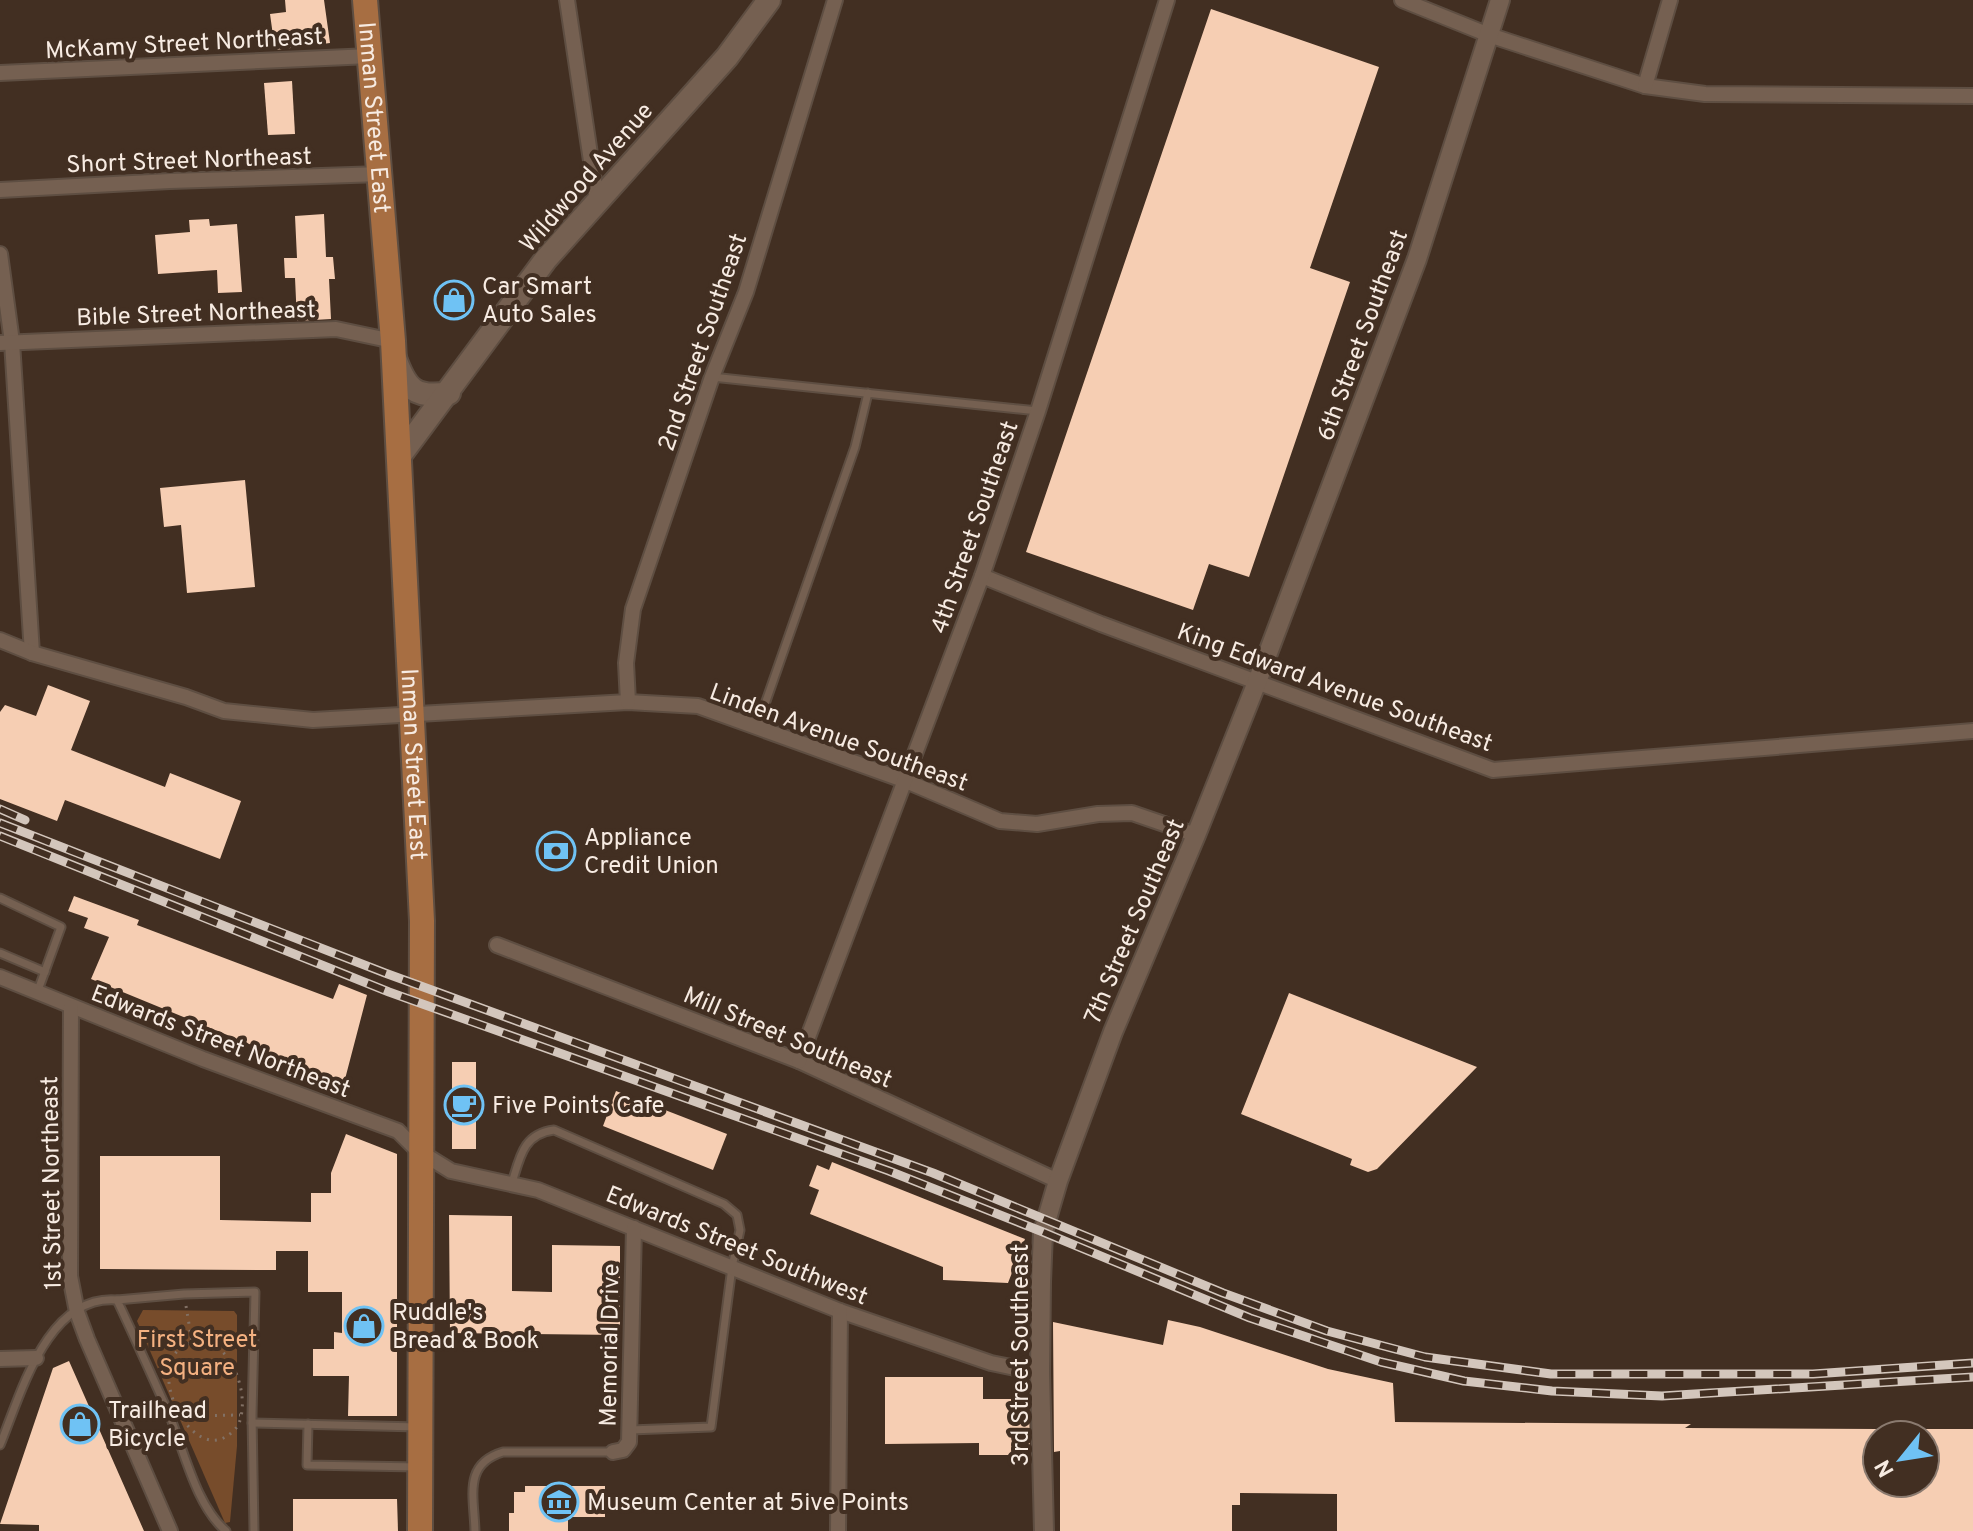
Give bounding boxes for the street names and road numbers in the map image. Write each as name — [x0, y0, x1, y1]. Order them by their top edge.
street label: Inman Street East — [350, 21, 395, 215]
street label: McKamy Street Northeast — [44, 23, 324, 67]
street label: Wildwood Avenue — [514, 97, 661, 259]
street label: Short Street Northeast — [66, 143, 312, 181]
street label: 6th Street Southeast — [1312, 226, 1416, 445]
street label: 2nd Street Southeast — [653, 230, 755, 455]
street label: Bible Street Northeast — [76, 296, 316, 334]
street label: 4th Street Southeast — [925, 417, 1026, 638]
street label: King Edward Avenue Southeast — [1173, 618, 1496, 760]
street label: Inman Street East — [392, 668, 432, 861]
street label: Linden Avenue Southeast — [705, 678, 972, 800]
street label: 7th Street Southeast — [1079, 815, 1193, 1029]
street label: Edwards Street Northeast — [86, 979, 354, 1106]
street label: Mill Street Southeast — [678, 981, 896, 1096]
street label: 1st Street Northeast — [36, 1076, 70, 1290]
street label: Edwards Street Southwest — [601, 1180, 872, 1313]
street label: 3rd Street Southeast — [1007, 1244, 1037, 1466]
street label: Memorial Drive — [595, 1263, 627, 1427]

